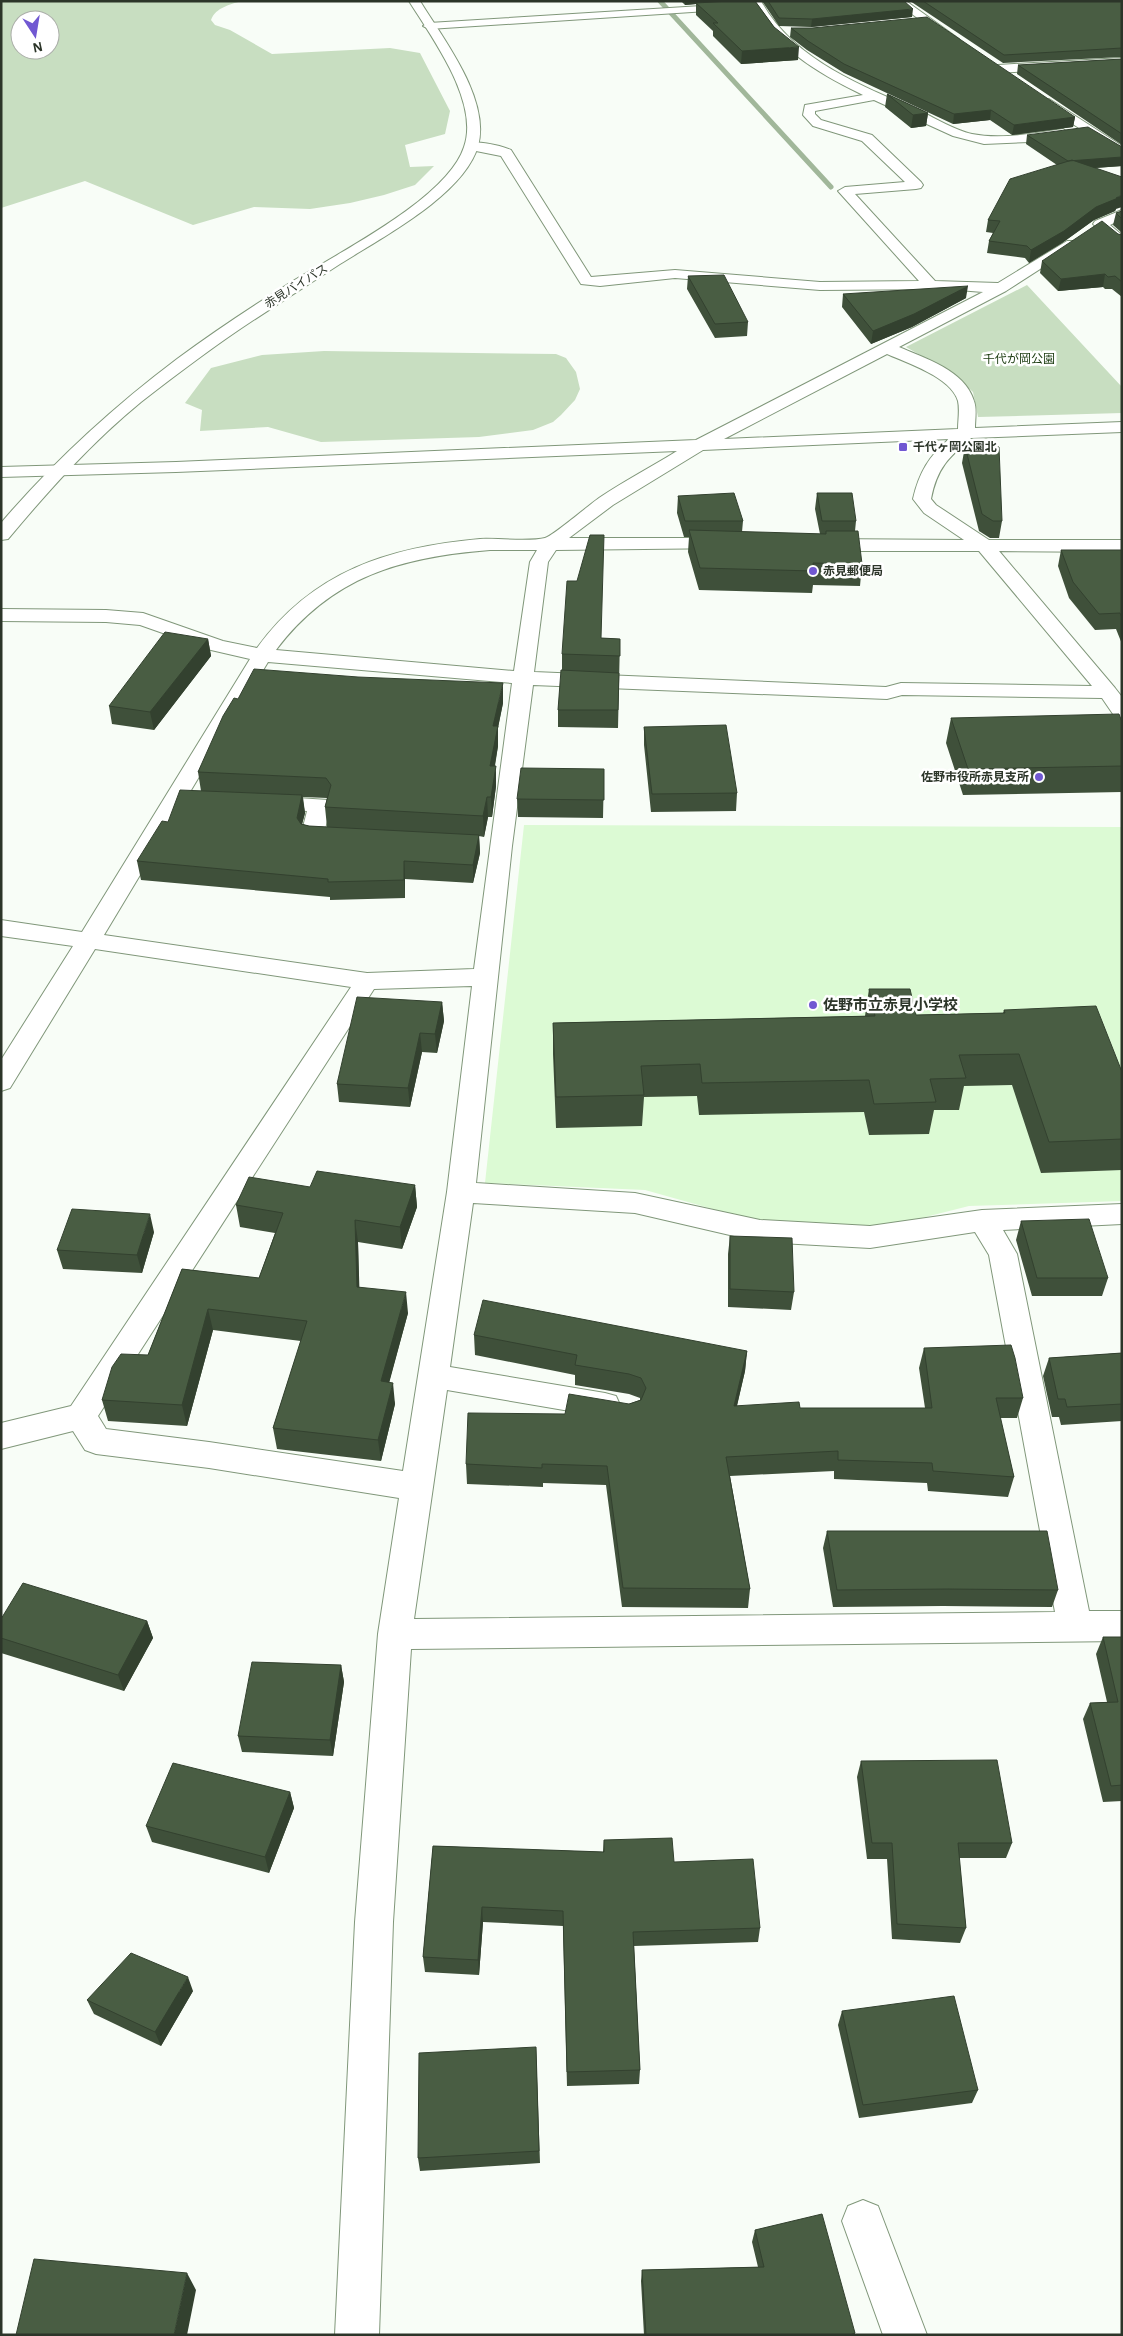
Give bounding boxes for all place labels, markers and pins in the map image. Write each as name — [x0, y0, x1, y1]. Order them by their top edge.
place label: 千代ヶ岡公園北 — [913, 440, 997, 453]
marker: 千代ヶ岡公園北 — [897, 441, 909, 453]
place label: 赤見郵便局 — [823, 564, 883, 577]
marker: 赤見郵便局 — [807, 565, 819, 577]
place label: 佐野市役所赤見支所 — [921, 770, 1029, 783]
marker: 佐野市役所赤見支所 — [1033, 771, 1045, 783]
place label: 佐野市立赤見小学校 — [823, 997, 958, 1013]
marker: 佐野市立赤見小学校 — [807, 999, 819, 1011]

